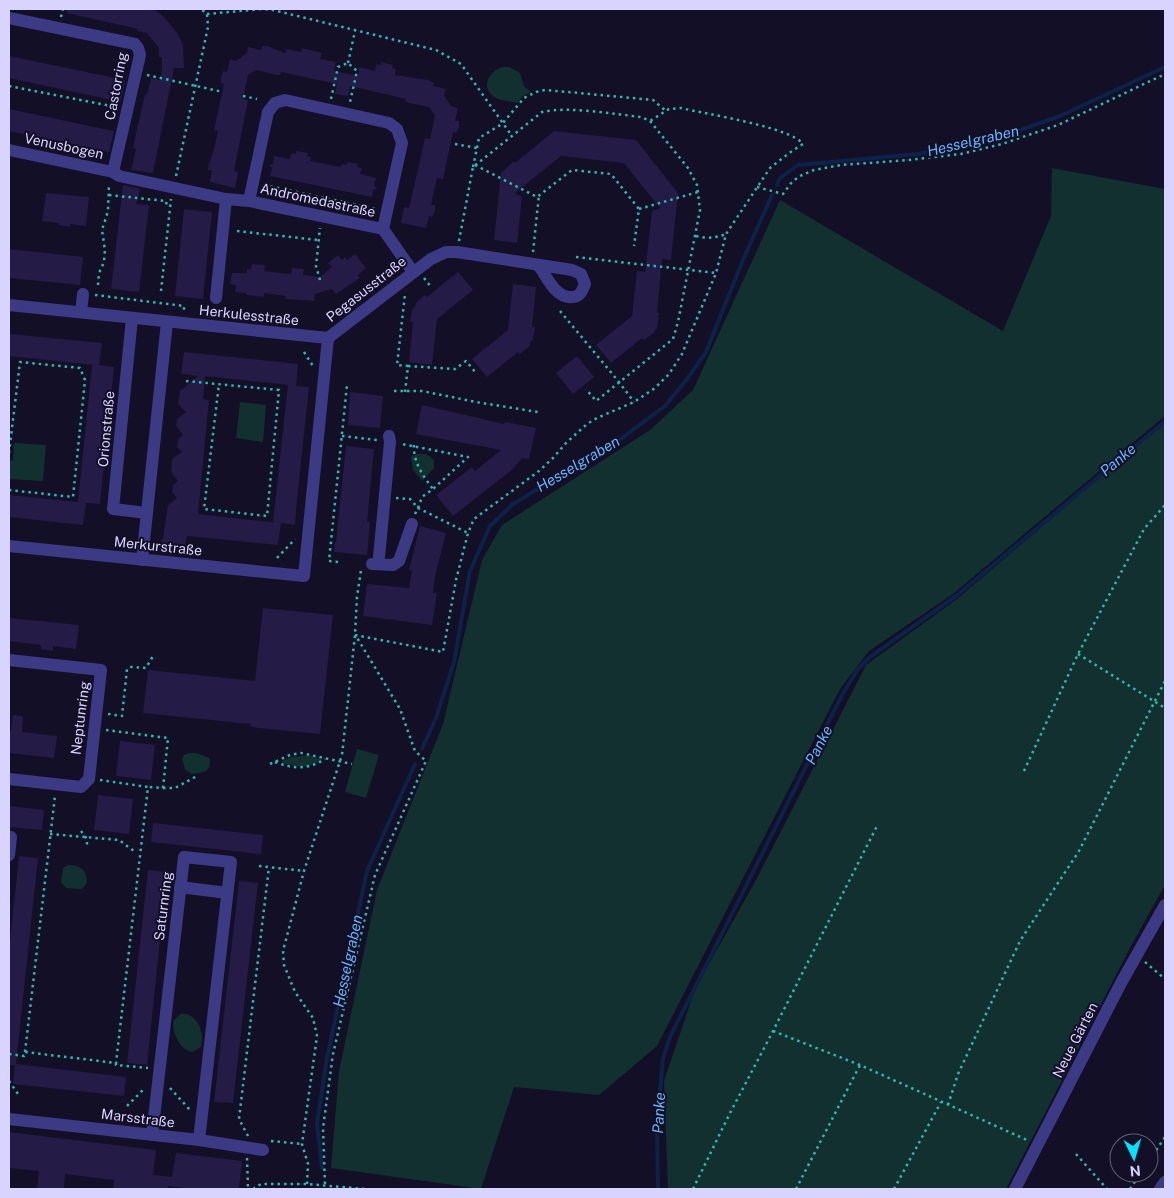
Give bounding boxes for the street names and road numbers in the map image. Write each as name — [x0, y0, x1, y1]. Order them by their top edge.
street label: Castorring — [102, 51, 130, 121]
street label: Venusbogen — [23, 130, 105, 162]
street label: Andromedastraße — [259, 180, 377, 220]
street label: Pegasusstraße — [323, 253, 409, 325]
street label: Herkulesstraße — [198, 302, 300, 328]
street label: Orionstraße — [95, 390, 117, 468]
street label: Merkurstraße — [113, 533, 203, 559]
street label: Neptunring — [68, 680, 92, 756]
street label: Saturnring — [151, 870, 175, 942]
street label: Neue Gärten — [1049, 1000, 1101, 1080]
street label: Marsstraße — [100, 1106, 176, 1130]

